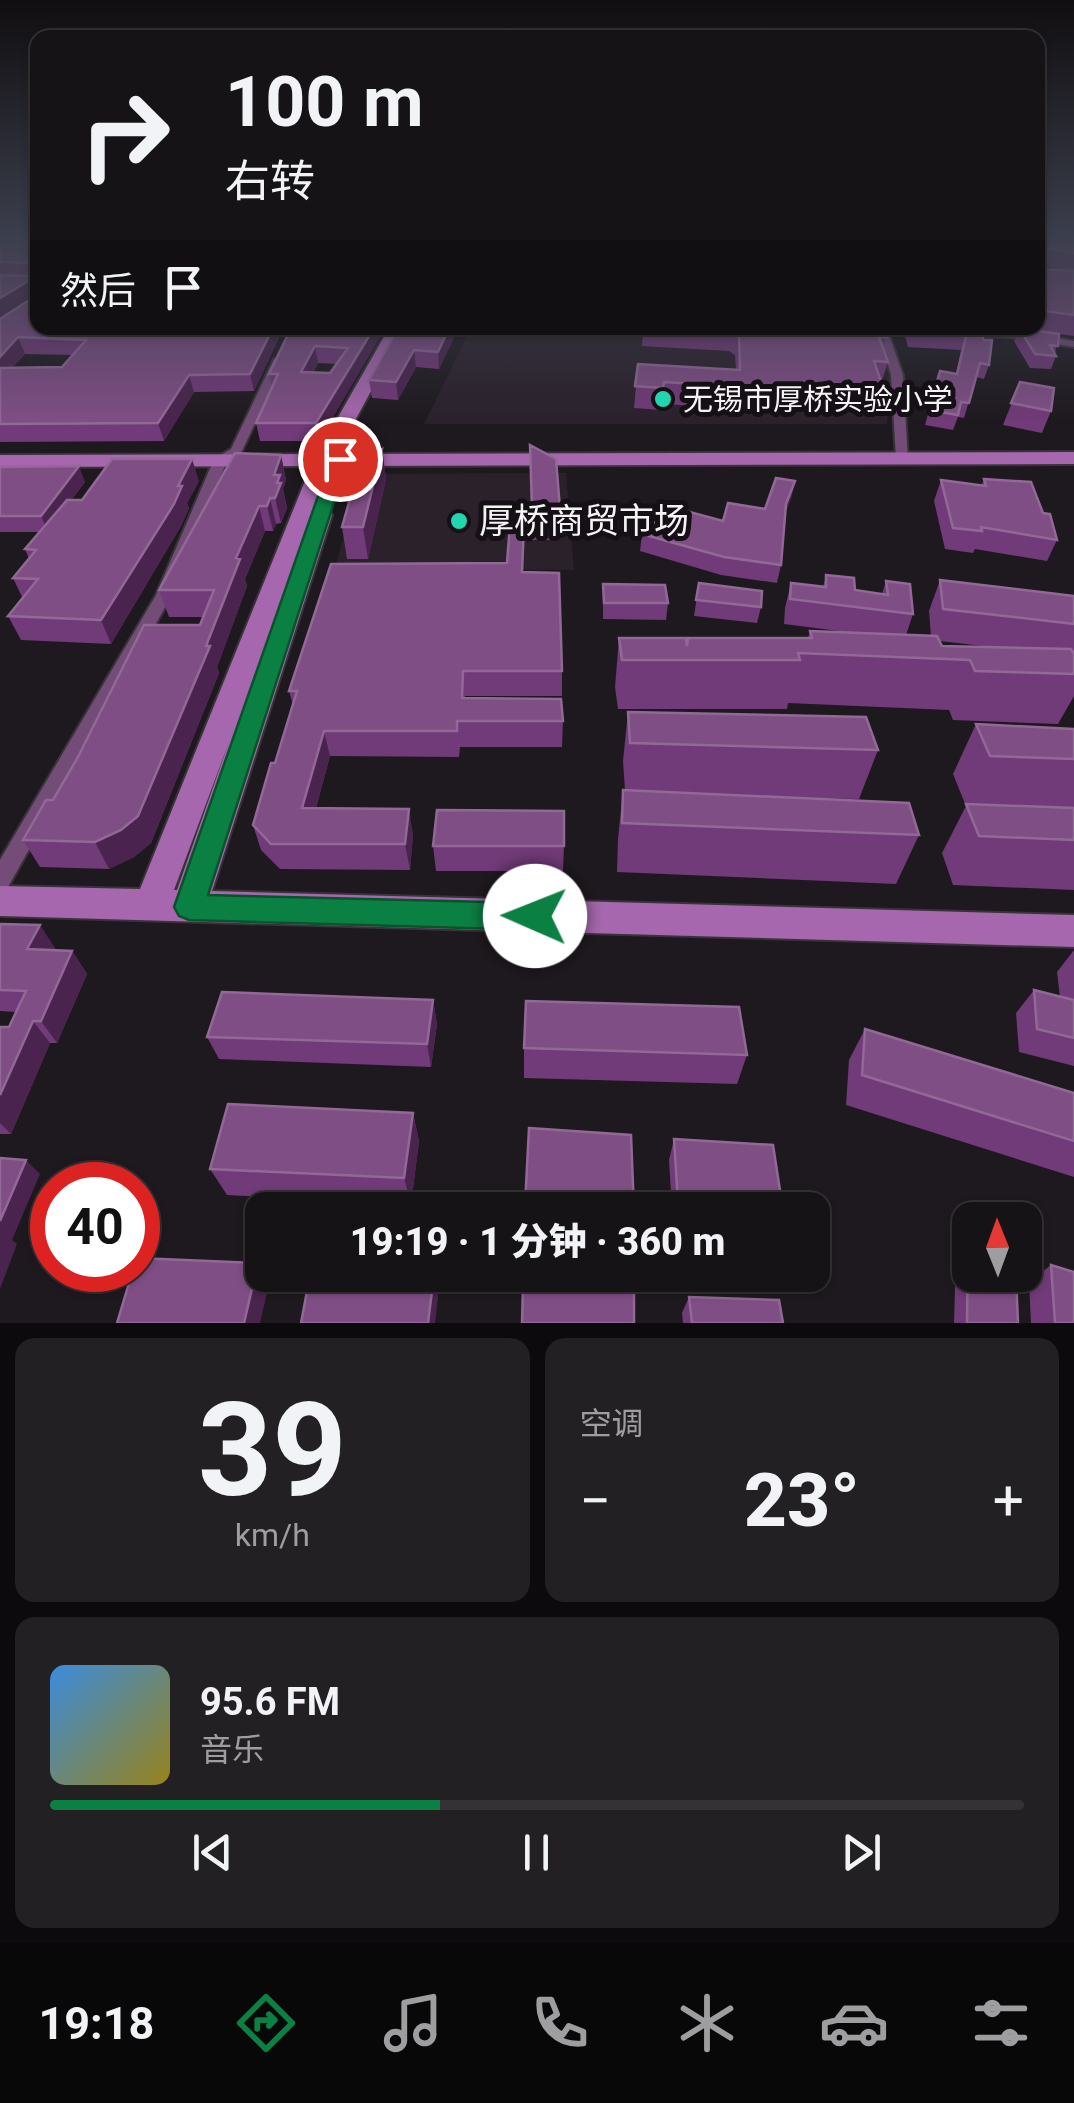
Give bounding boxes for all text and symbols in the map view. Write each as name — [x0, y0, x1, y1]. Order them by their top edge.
text: 100 m — [225, 61, 424, 143]
icon: right — [60, 70, 190, 200]
text: 右转 — [225, 155, 315, 208]
icon: arrive — [156, 260, 211, 315]
text: 然后 — [60, 269, 136, 313]
place label: 无锡市厚桥实验小学 — [683, 382, 953, 417]
marker: 无锡市厚桥实验小学 — [652, 388, 674, 410]
pin — [298, 417, 383, 502]
icon: arrive — [313, 432, 368, 487]
place label: 厚桥商贸市场 — [479, 501, 689, 542]
marker: 厚桥商贸市场 — [448, 510, 470, 532]
position arrow — [483, 864, 587, 968]
speed limit sign: 40 — [30, 1162, 160, 1292]
north arrow — [952, 1202, 1042, 1292]
map controls — [952, 1202, 1042, 1292]
text: 19:19 · 1 分钟 · 360 m — [350, 1220, 725, 1264]
text: 39 — [198, 1374, 347, 1527]
text: 空调 — [580, 1405, 644, 1443]
text: 23° — [744, 1456, 860, 1544]
text: − — [580, 1469, 611, 1533]
text: + — [993, 1469, 1024, 1533]
text: km/h — [235, 1516, 310, 1554]
text: 95.6 FM — [200, 1680, 340, 1724]
text: 音乐 — [200, 1731, 264, 1769]
icon: previous — [185, 1825, 240, 1880]
icon: pause — [509, 1825, 564, 1880]
icon: next — [834, 1825, 889, 1880]
icon: directions — [231, 1988, 301, 2058]
icon: music — [378, 1988, 448, 2058]
icon: phone — [525, 1988, 595, 2058]
icon: climate — [672, 1988, 742, 2058]
icon: car — [819, 1988, 889, 2058]
icon: filters — [966, 1988, 1036, 2058]
text: 19:18 — [38, 1997, 154, 2050]

